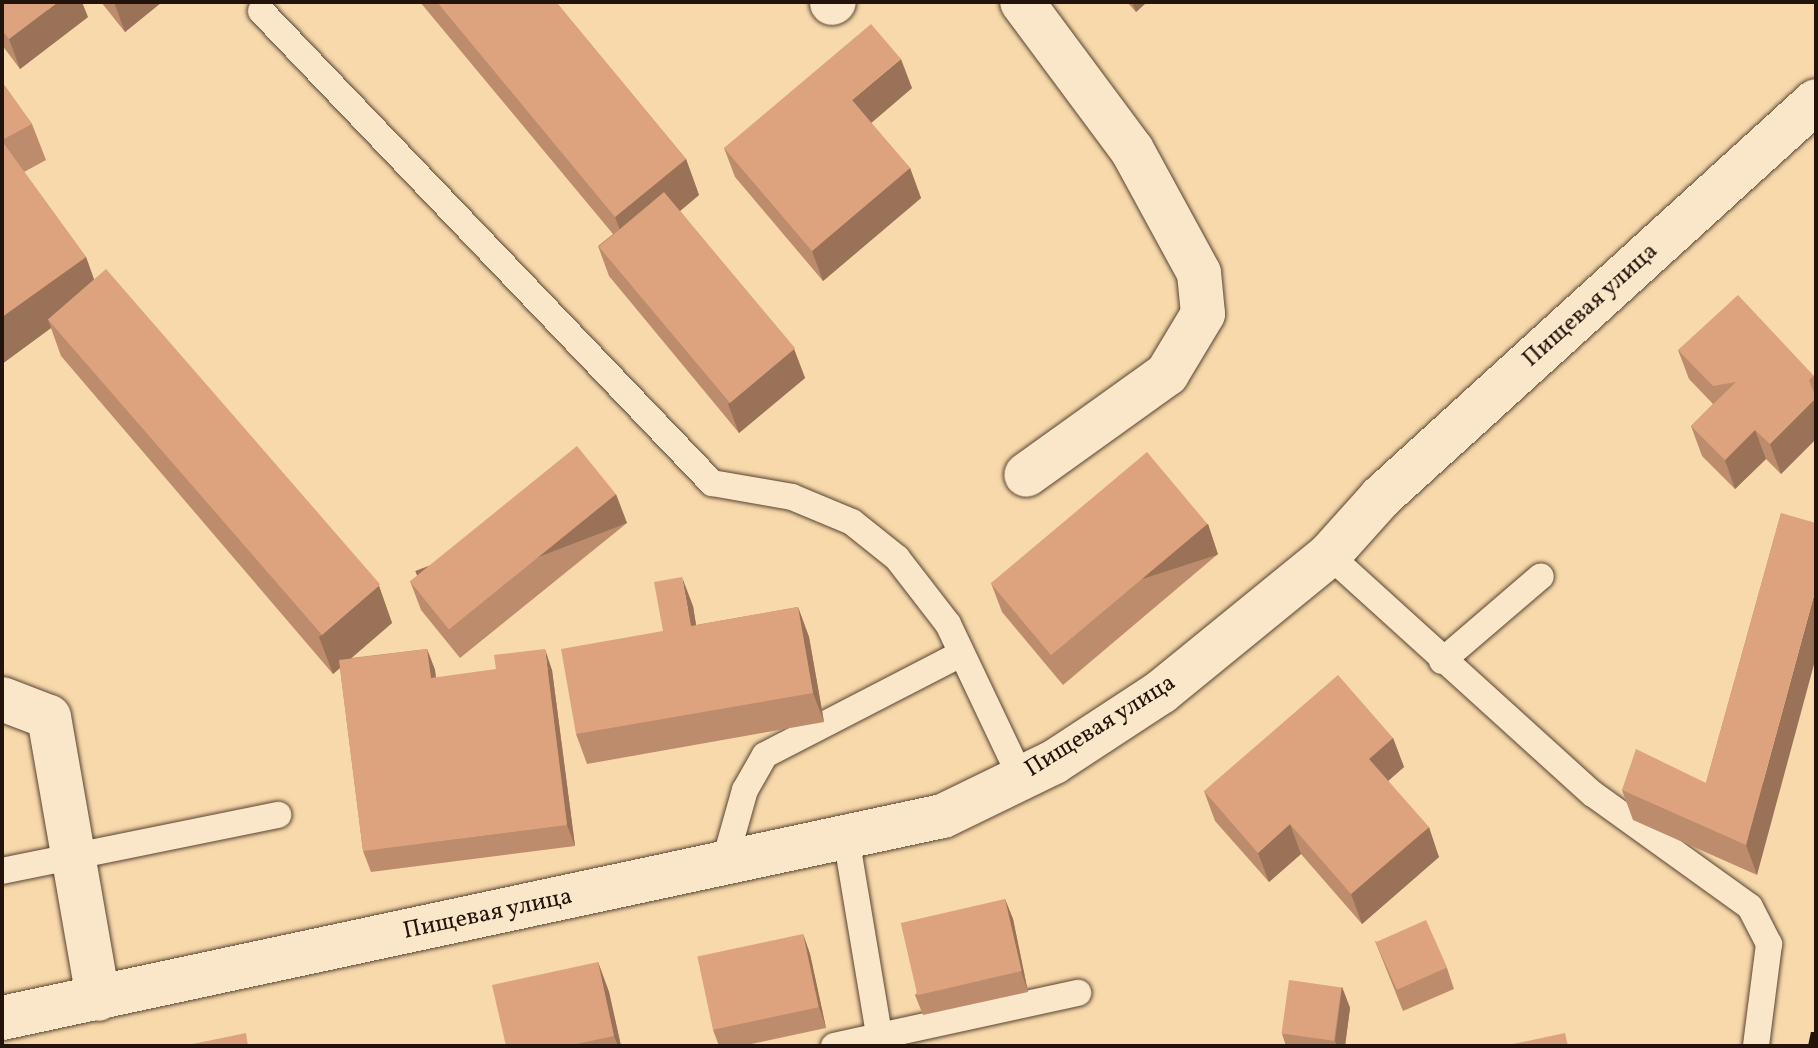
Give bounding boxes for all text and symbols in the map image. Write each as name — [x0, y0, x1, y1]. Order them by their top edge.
street label: Пищевая улица — [1517, 237, 1665, 375]
street label: Пищевая улица — [1020, 669, 1182, 785]
street label: Пищевая улица — [400, 883, 576, 947]

